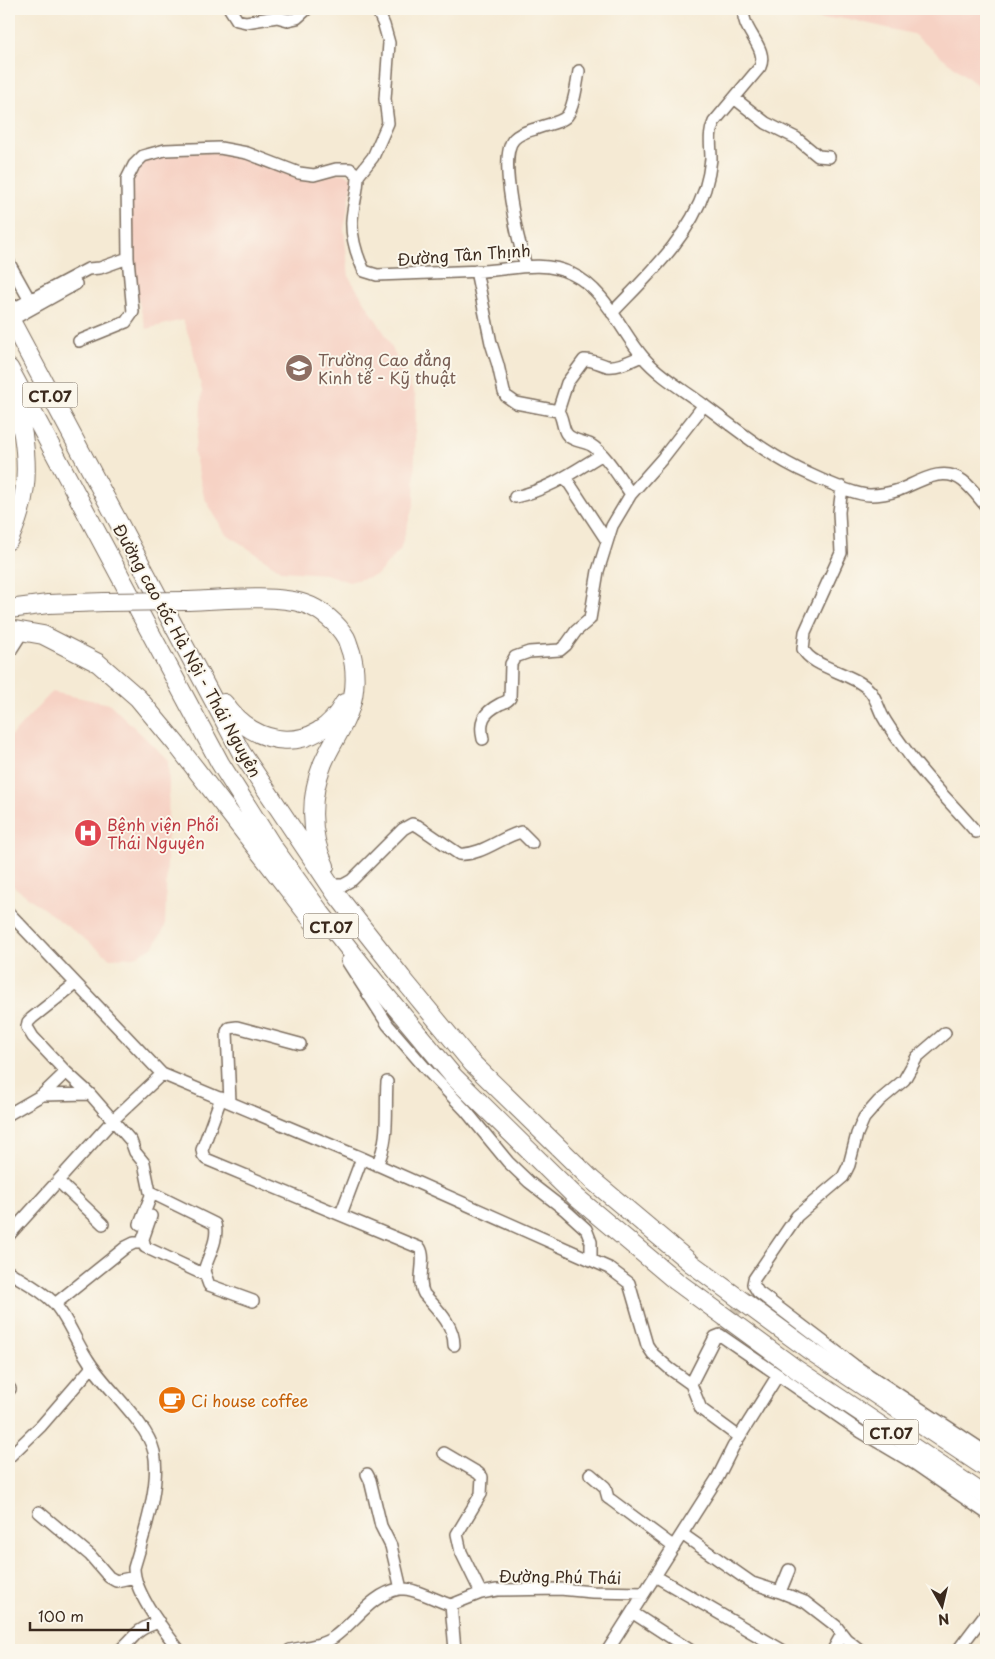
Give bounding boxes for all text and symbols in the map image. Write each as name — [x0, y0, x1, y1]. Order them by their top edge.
street label: Đường Tân Thịnh — [396, 237, 532, 271]
place label: Trường Cao đẳng Kinh tế - Kỹ thuật — [318, 347, 456, 389]
school or university icon: Trường Cao đẳng Kinh tế - Kỹ thuật — [284, 353, 314, 383]
road number: CT.07 — [22, 382, 78, 408]
street label: Đường cao tốc Hà Nội - Thái Nguyên — [108, 519, 268, 781]
place label: Bệnh viện Phổi Thái Nguyên — [107, 812, 219, 854]
hospital icon: Bệnh viện Phổi Thái Nguyên — [73, 818, 103, 848]
road number: CT.07 — [304, 914, 358, 938]
cafe icon: Ci house coffee — [157, 1385, 187, 1415]
place label: Ci house coffee — [191, 1388, 308, 1412]
road number: CT.07 — [864, 1420, 918, 1444]
street label: Đường Phú Thái — [499, 1563, 621, 1589]
north arrow — [918, 1582, 968, 1632]
scale bar — [30, 1599, 148, 1631]
text: 100 m — [38, 1604, 84, 1627]
text: N — [937, 1608, 951, 1631]

